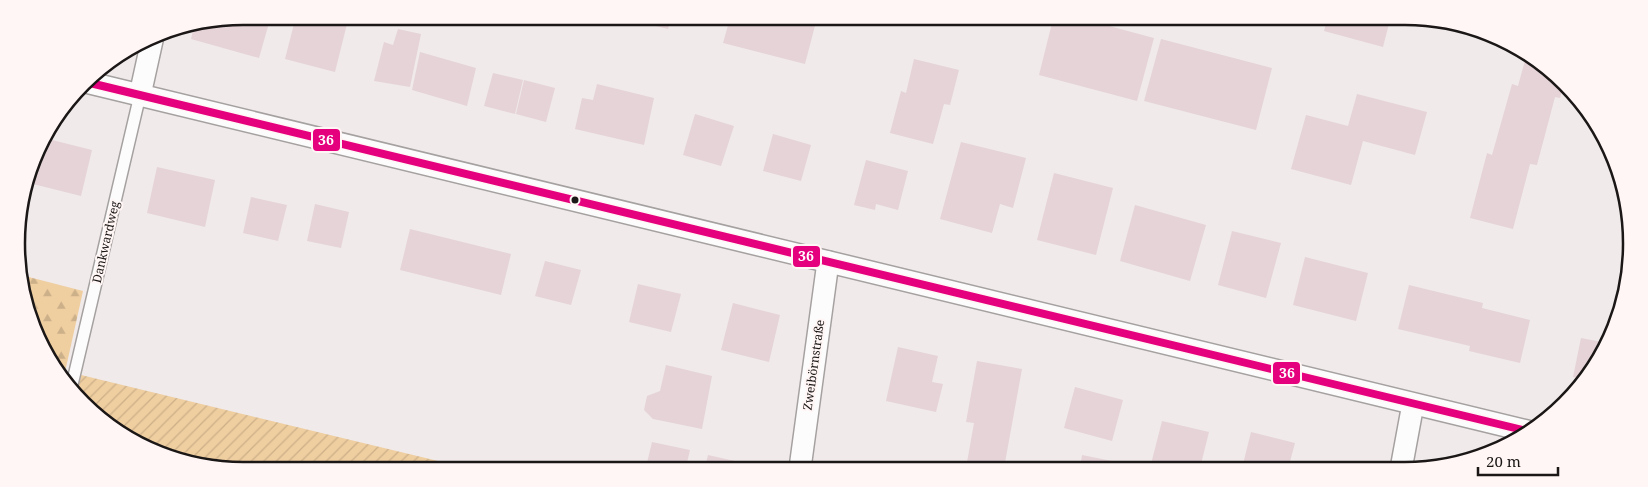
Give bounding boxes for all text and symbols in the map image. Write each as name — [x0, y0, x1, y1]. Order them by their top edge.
line badge: 36 — [312, 128, 341, 152]
text: 36 — [318, 130, 334, 149]
unlabelled marker — [570, 195, 580, 205]
street label: Dankwardweg — [88, 199, 123, 285]
line badge: 36 — [792, 245, 821, 268]
text: 36 — [798, 246, 814, 265]
street label: Zweibörnstraße — [799, 318, 828, 411]
line badge: 36 — [1272, 361, 1301, 385]
text: 36 — [1279, 363, 1295, 382]
scale bar — [1478, 444, 1558, 476]
text: 20 m — [1486, 451, 1521, 471]

